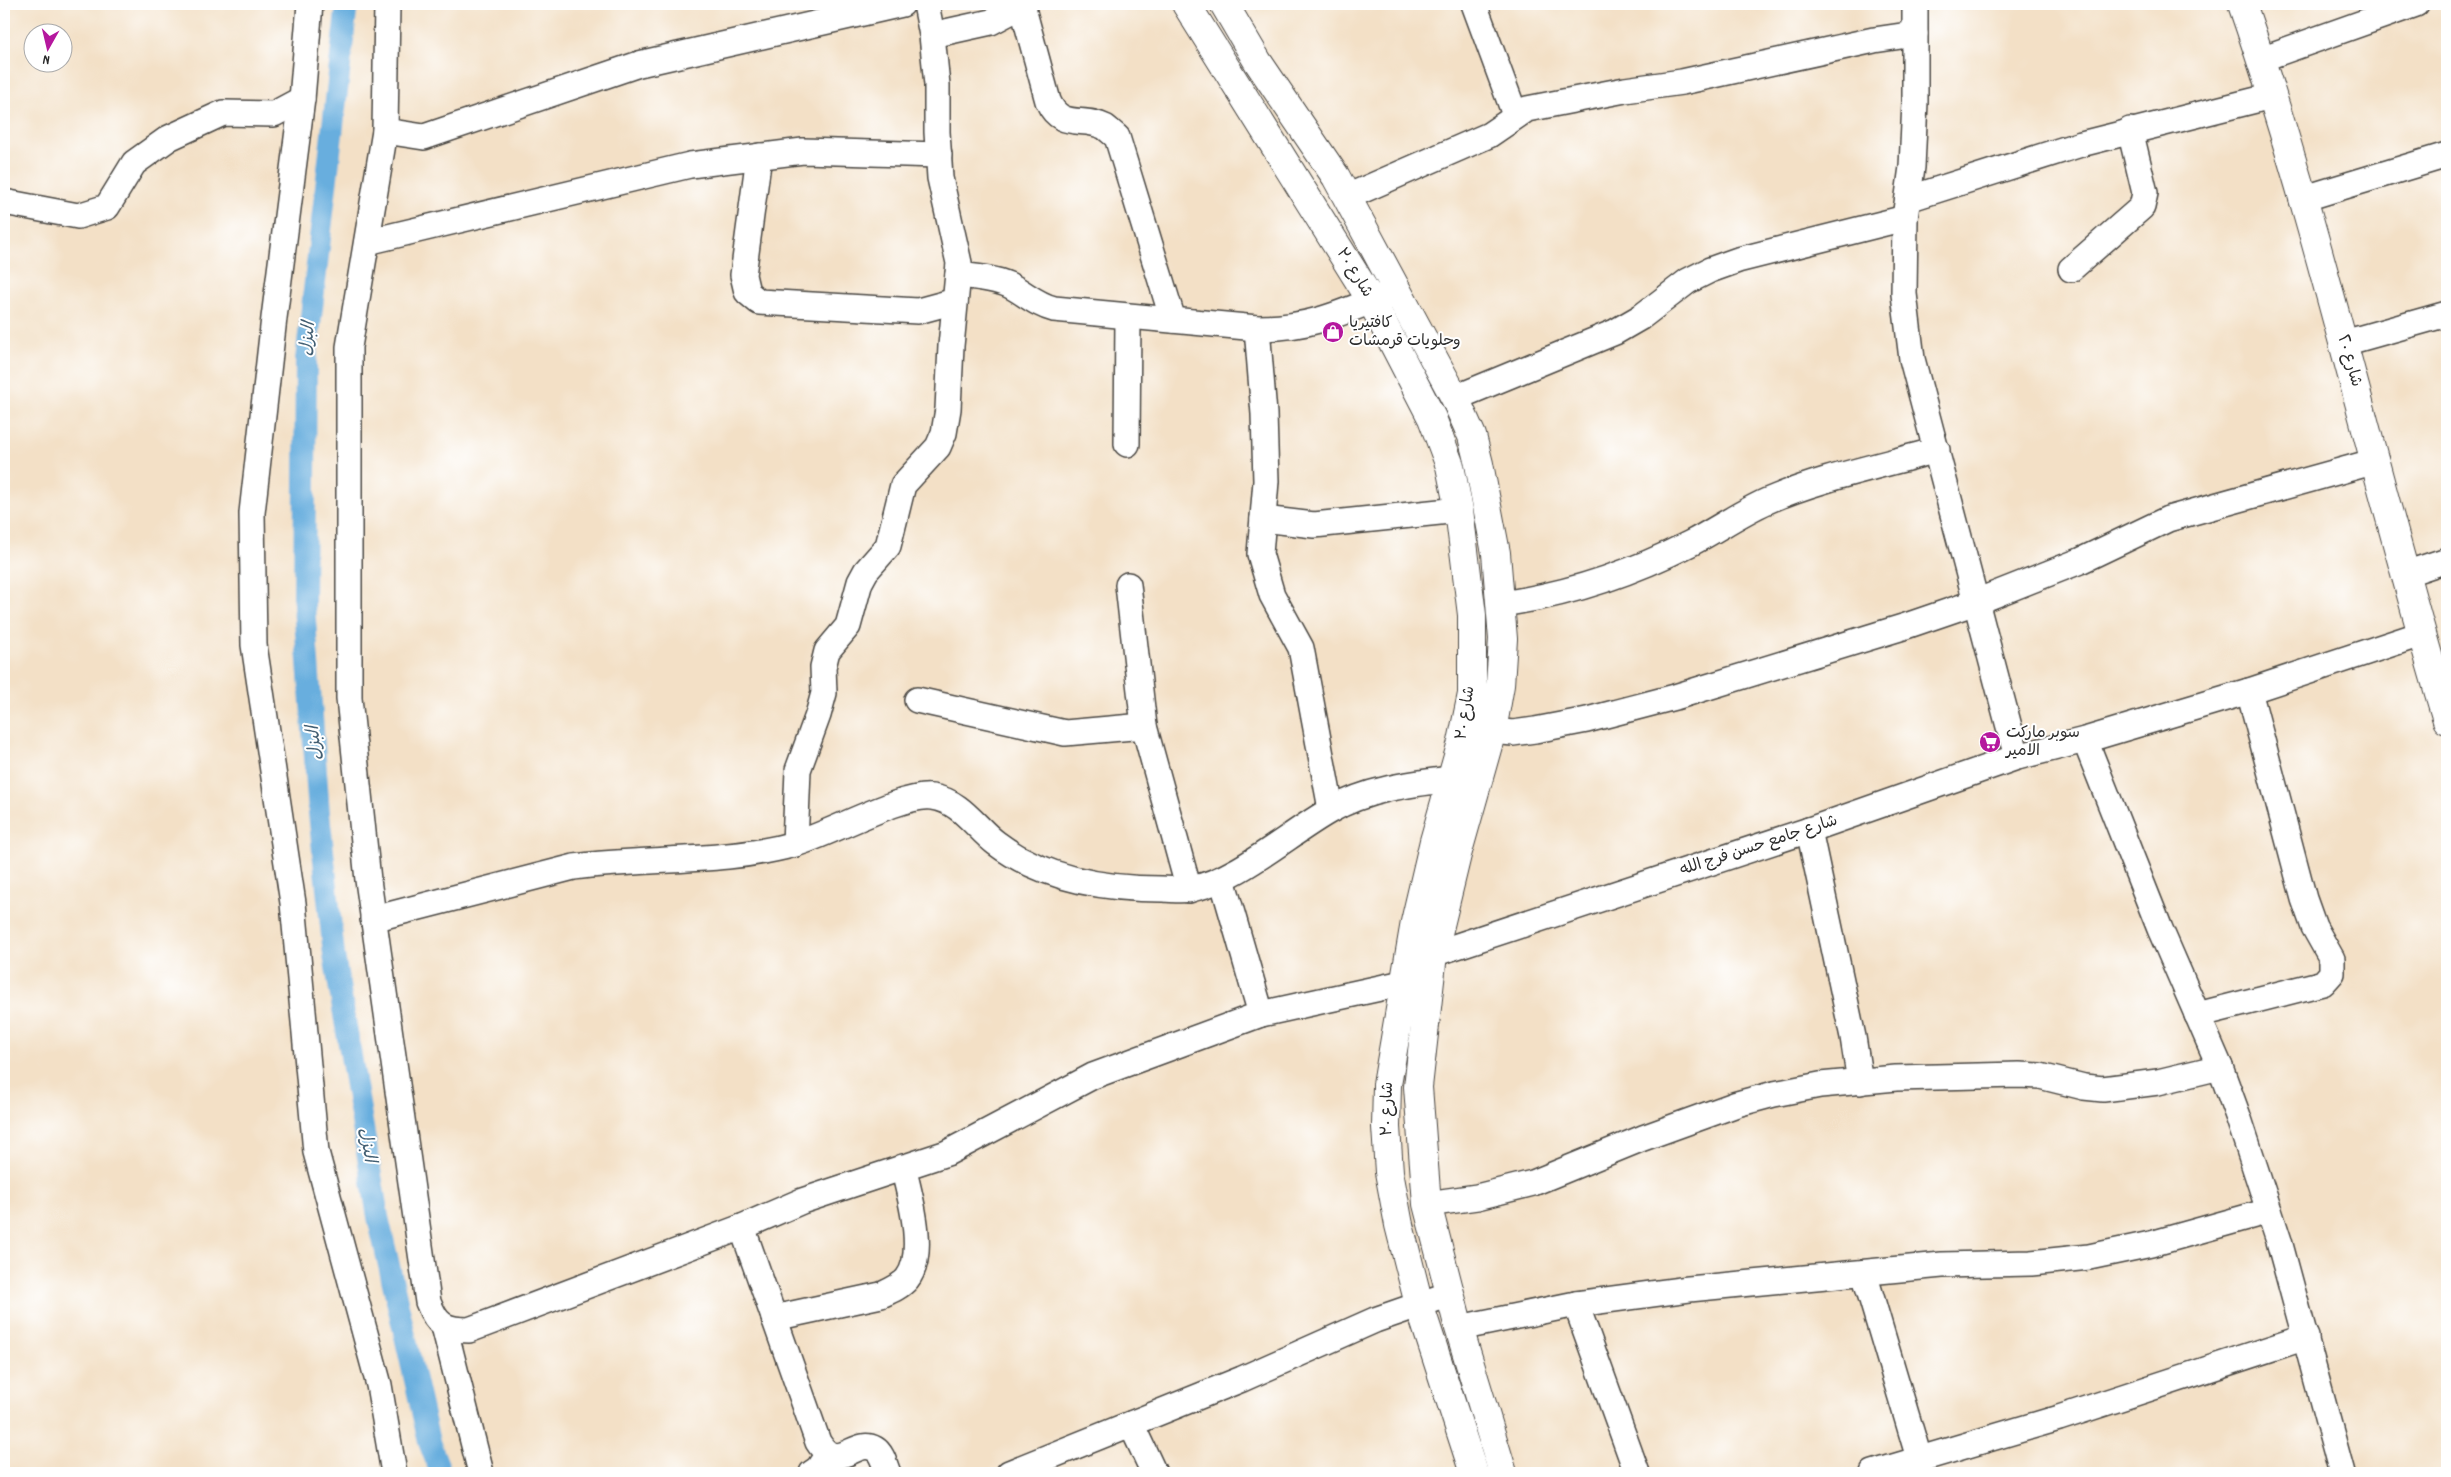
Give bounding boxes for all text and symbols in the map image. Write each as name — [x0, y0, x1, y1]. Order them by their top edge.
north arrow — [22, 22, 72, 72]
text: N — [42, 48, 51, 69]
street label: شارع ٣٠ — [1330, 244, 1378, 302]
place label: كافتيريا وحلويات قرمشات — [1349, 312, 1461, 353]
water label: البزل — [295, 318, 323, 357]
shop icon: كافتيريا وحلويات قرمشات — [1321, 320, 1345, 344]
street label: شارع ٢٠ — [2331, 332, 2367, 390]
street label: شارع ٣٠ — [1450, 684, 1482, 742]
water label: البزل — [302, 722, 330, 761]
place label: سوبر ماركت الامير — [2004, 722, 2080, 763]
supermarket icon: سوبر ماركت الامير — [1978, 730, 2002, 754]
street label: شارع جامع حسن فرج الله — [1677, 810, 1841, 882]
street label: شارع ٣٠ — [1376, 1082, 1400, 1136]
water label: البزل — [351, 1126, 381, 1166]

